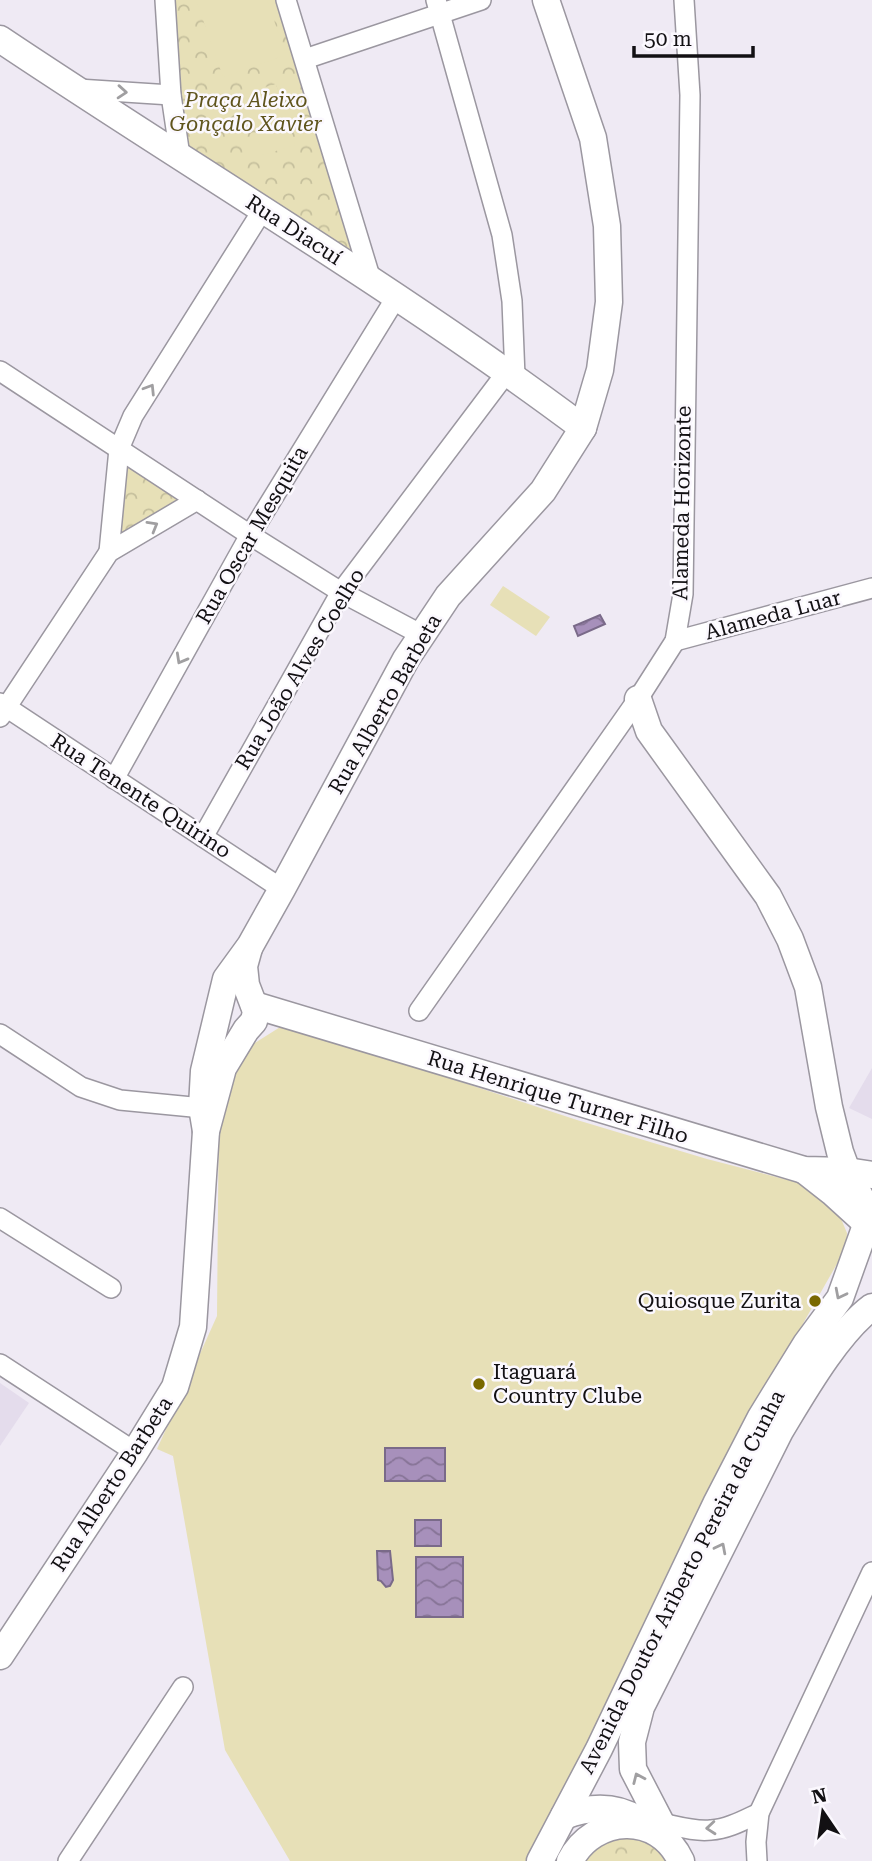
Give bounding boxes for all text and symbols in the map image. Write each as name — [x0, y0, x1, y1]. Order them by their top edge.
scale bar — [634, 14, 753, 58]
text: 50 m — [644, 27, 692, 51]
one-way arrow — [117, 84, 128, 99]
park label: Praça Aleixo Gonçalo Xavier — [170, 88, 323, 136]
street label: Rua Diacuí — [241, 190, 347, 270]
one-way arrow — [141, 383, 154, 396]
street label: Alameda Horizonte — [668, 405, 696, 601]
street label: Rua Oscar Mesquita — [191, 441, 313, 628]
one-way arrow — [146, 522, 159, 535]
street label: Rua João Alves Coelho — [230, 564, 370, 774]
street label: Alameda Luar — [702, 585, 844, 645]
street label: Rua Alberto Barbeta — [324, 609, 447, 798]
one-way arrow — [176, 651, 189, 664]
street label: Rua Tenente Quirino — [47, 729, 235, 863]
street label: Rua Henrique Turner Filho — [425, 1046, 691, 1148]
one-way arrow — [834, 1287, 848, 1299]
place label: Quiosque Zurita — [638, 1289, 802, 1313]
marker: Quiosque Zurita — [807, 1293, 823, 1309]
place label: Itaguará Country Clube — [493, 1360, 642, 1408]
marker: Itaguará Country Clube — [471, 1376, 487, 1392]
street label: Avenida Doutor Ariberto Pereira da Cunha — [574, 1386, 790, 1778]
street label: Rua Alberto Barbeta — [47, 1392, 178, 1576]
one-way arrow — [713, 1543, 727, 1555]
one-way arrow — [632, 1773, 646, 1785]
north arrow — [788, 1777, 858, 1847]
text: N — [810, 1783, 829, 1809]
one-way arrow — [705, 1821, 717, 1836]

